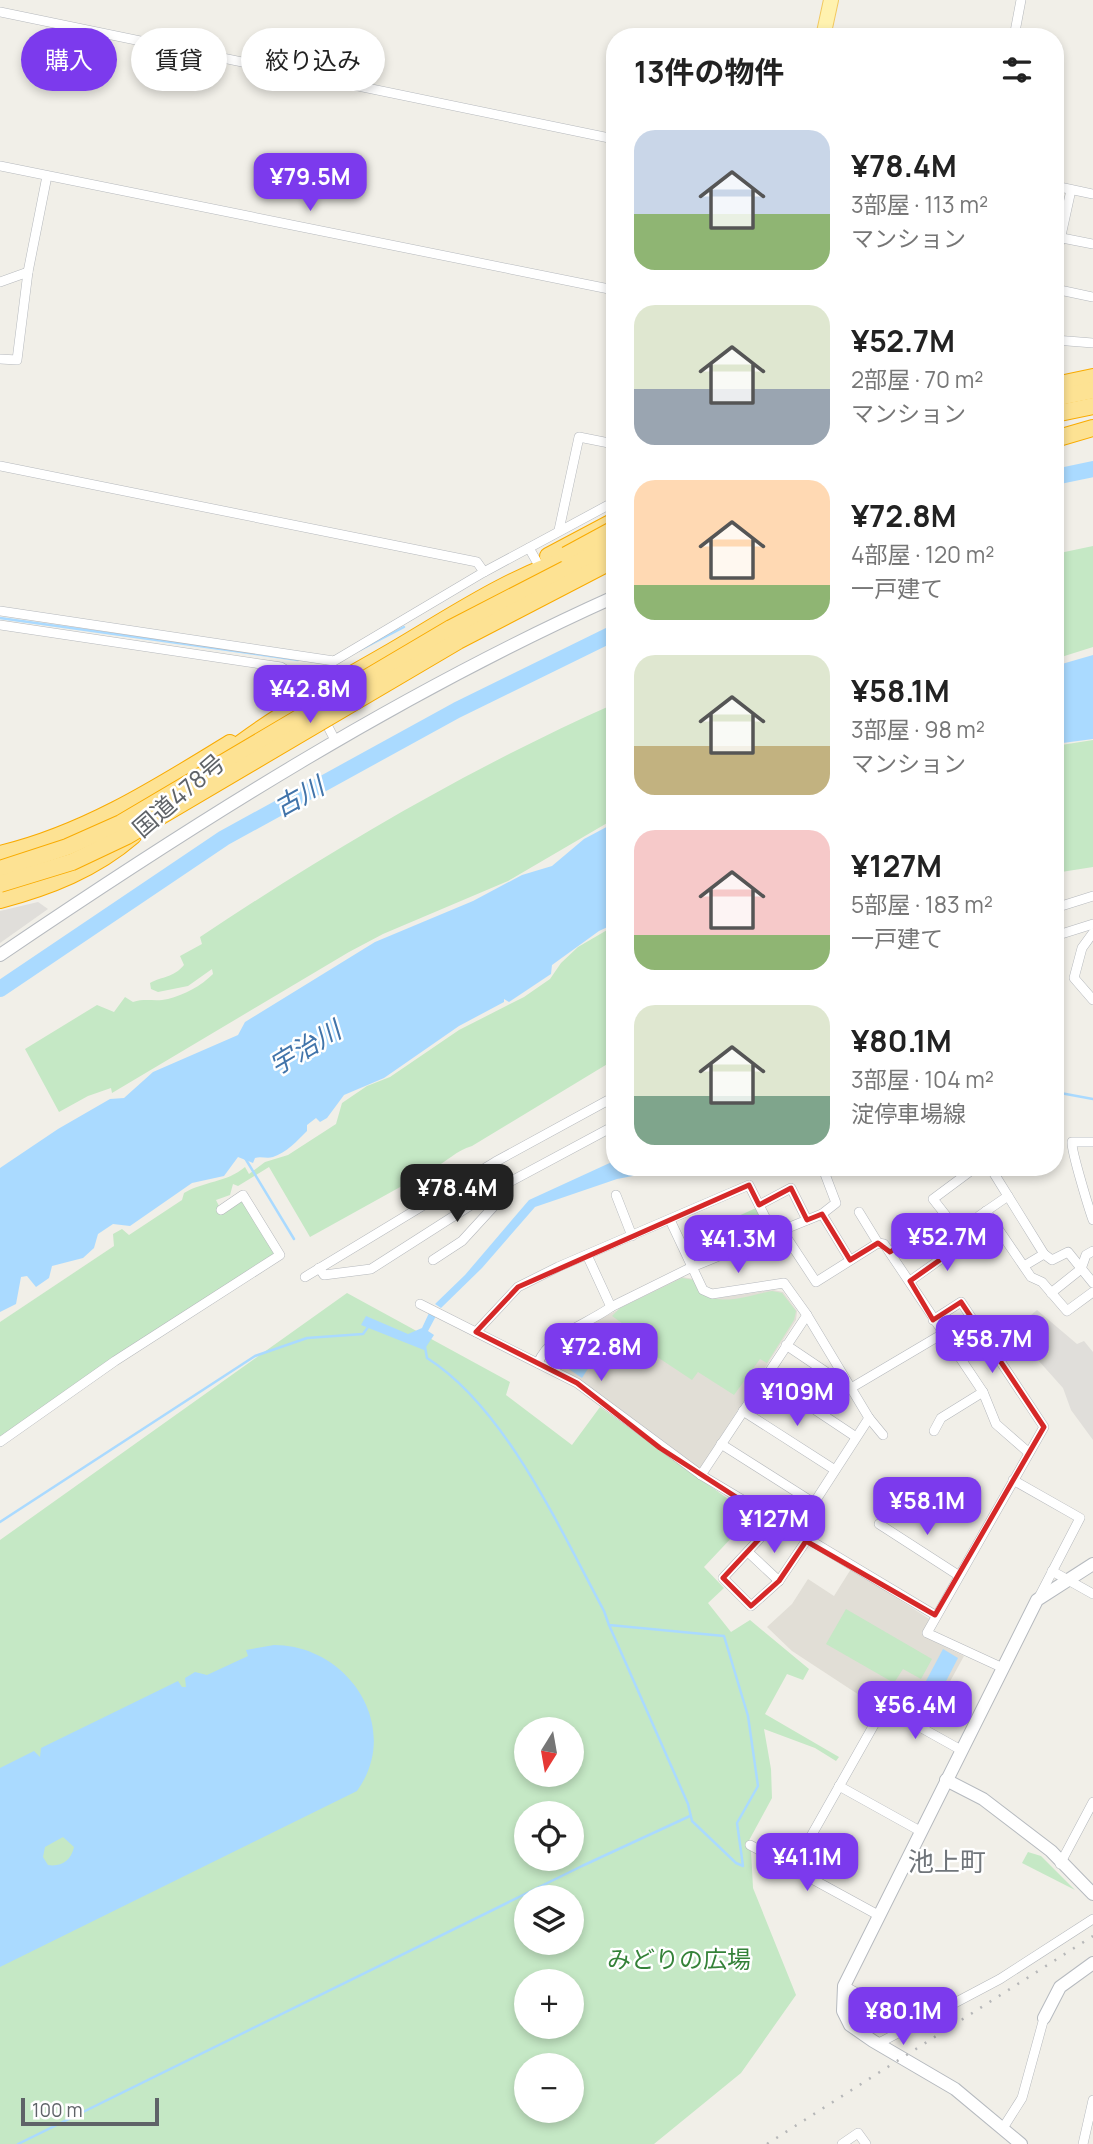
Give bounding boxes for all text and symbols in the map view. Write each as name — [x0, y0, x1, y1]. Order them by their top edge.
chip: 購入 — [21, 28, 117, 91]
chip: 賃貸 — [131, 28, 227, 91]
chip: 絞り込み — [241, 28, 385, 91]
text: 13件の物件 — [634, 51, 785, 92]
icon: filters — [998, 51, 1036, 89]
text: ¥78.4M — [851, 145, 957, 186]
pin: ¥79.5M — [253, 154, 367, 213]
icon: home — [690, 158, 774, 242]
text: ¥79.5M — [270, 160, 350, 192]
text: 3部屋 · 113 m² — [851, 188, 988, 220]
text: マンション — [851, 222, 966, 254]
text: ¥52.7M — [851, 320, 955, 361]
icon: home — [690, 333, 774, 417]
text: 2部屋 · 70 m² — [851, 363, 983, 395]
text: マンション — [851, 397, 966, 429]
text: ¥72.8M — [851, 495, 956, 536]
icon: home — [690, 508, 774, 592]
text: 4部屋 · 120 m² — [851, 538, 994, 570]
text: 一戸建て — [851, 572, 943, 604]
pin: ¥42.8M — [253, 666, 367, 725]
text: ¥58.1M — [851, 670, 950, 711]
text: ¥42.8M — [270, 672, 350, 704]
icon: home — [690, 683, 774, 767]
text: 3部屋 · 98 m² — [851, 713, 985, 745]
street label: 国道478号 — [125, 746, 231, 844]
text: マンション — [851, 747, 966, 779]
water label: 古川 — [267, 766, 333, 824]
text: ¥127M — [851, 845, 942, 886]
icon: home — [690, 858, 774, 942]
text: 5部屋 · 183 m² — [851, 888, 993, 920]
text: 一戸建て — [851, 922, 943, 954]
water label: 宇治川 — [262, 1010, 350, 1083]
text: ¥80.1M — [851, 1020, 952, 1061]
icon: home — [690, 1033, 774, 1117]
text: 3部屋 · 104 m² — [851, 1063, 994, 1095]
text: 淀停車場線 — [851, 1097, 966, 1129]
pin: ¥78.4M — [400, 1164, 514, 1224]
text: ¥78.4M — [416, 1171, 498, 1203]
pin: ¥52.7M — [890, 1214, 1004, 1273]
pin: ¥41.3M — [681, 1216, 795, 1275]
text: ¥52.7M — [907, 1220, 987, 1252]
text: ¥41.3M — [700, 1222, 776, 1254]
pin: ¥58.7M — [935, 1316, 1049, 1375]
text: ¥58.7M — [952, 1322, 1032, 1354]
pin: ¥72.8M — [544, 1324, 658, 1383]
text: ¥72.8M — [561, 1330, 641, 1362]
pin: ¥109M — [748, 1368, 846, 1428]
text: ¥109M — [760, 1375, 834, 1407]
pin: ¥58.1M — [870, 1478, 984, 1537]
text: ¥58.1M — [889, 1484, 965, 1516]
pin: ¥127M — [725, 1496, 823, 1555]
text: ¥127M — [739, 1502, 809, 1534]
pin: ¥56.4M — [858, 1682, 972, 1741]
text: ¥56.4M — [874, 1688, 956, 1720]
north arrow — [514, 1717, 584, 1787]
map controls — [514, 1717, 584, 2123]
button: locate — [514, 1801, 584, 1871]
pin: ¥41.1M — [750, 1834, 864, 1893]
text: ¥41.1M — [772, 1840, 842, 1872]
district label: 池上町 — [908, 1843, 986, 1879]
button: layers — [514, 1885, 584, 1955]
park label: みどりの広場 — [607, 1942, 751, 1975]
button: + — [514, 1969, 584, 2039]
pin: ¥80.1M — [846, 1988, 960, 2047]
text: ¥80.1M — [864, 1994, 942, 2026]
button: − — [514, 2053, 584, 2123]
scale bar — [21, 2095, 159, 2127]
text: 100 m — [32, 2097, 83, 2123]

